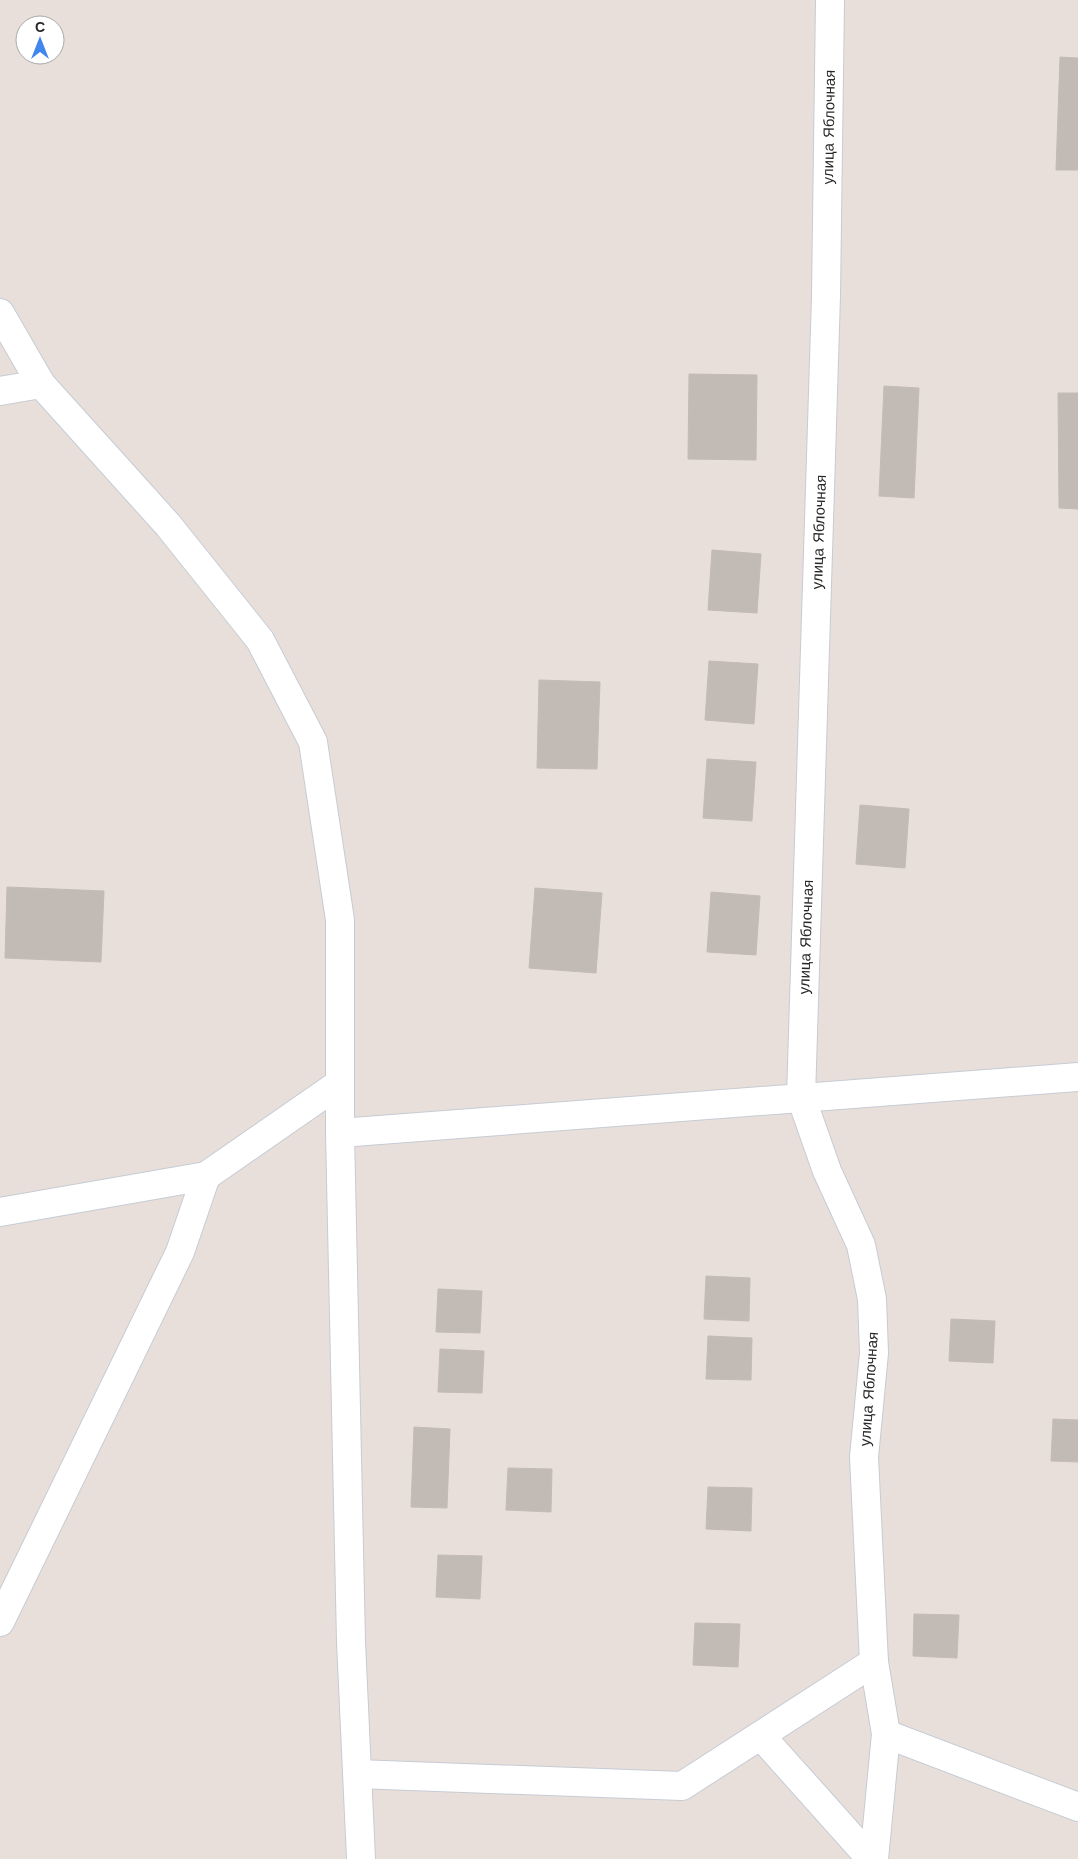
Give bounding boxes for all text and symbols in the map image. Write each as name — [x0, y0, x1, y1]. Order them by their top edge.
north arrow — [15, 15, 65, 65]
text: С — [35, 19, 45, 35]
street label: улица Яблочная — [819, 70, 839, 184]
street label: улица Яблочная — [808, 474, 830, 590]
street label: улица Яблочная — [795, 879, 817, 995]
street label: улица Яблочная — [856, 1331, 882, 1447]

